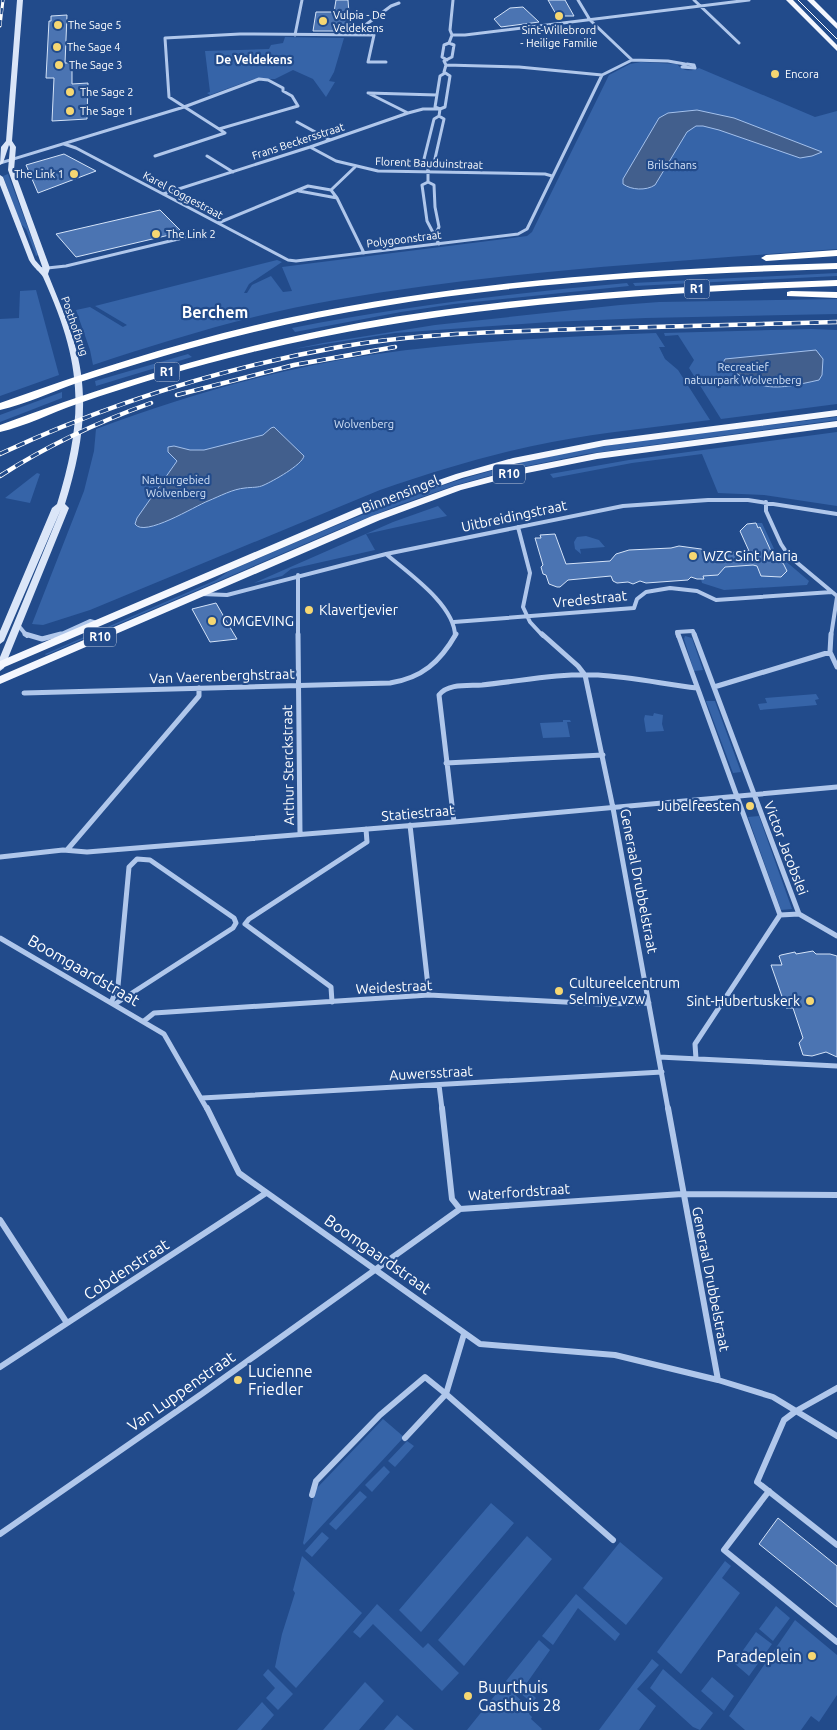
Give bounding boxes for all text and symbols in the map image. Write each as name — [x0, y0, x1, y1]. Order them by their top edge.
place label: Vulpia - De Veldekens — [333, 9, 386, 34]
marker: Sint-Willebrord - Heilige Familie — [553, 10, 565, 22]
marker: Vulpia - De Veldekens — [317, 15, 329, 27]
marker: The Sage 5 — [52, 19, 64, 31]
place label: The Sage 5 — [68, 19, 122, 31]
place label: Sint-Willebrord - Heilige Familie — [520, 24, 598, 49]
marker: The Sage 4 — [51, 41, 63, 53]
place label: The Sage 4 — [67, 41, 121, 53]
district label: De Veldekens — [216, 53, 293, 66]
marker: The Sage 3 — [53, 59, 65, 71]
place label: The Sage 3 — [69, 59, 123, 71]
marker: Encora — [769, 68, 781, 80]
place label: Encora — [785, 68, 819, 80]
marker: The Sage 2 — [64, 86, 76, 98]
place label: The Sage 2 — [80, 86, 134, 98]
marker: The Sage 1 — [64, 105, 76, 117]
place label: The Sage 1 — [80, 105, 134, 117]
street label: Frans Beckersstraat — [250, 120, 346, 162]
street label: Florent Bauduinstraat — [375, 155, 484, 171]
park label: Brilschans — [647, 159, 697, 171]
place label: The Link 1 — [14, 168, 64, 180]
marker: The Link 1 — [68, 168, 80, 180]
street label: Karel Coggestraat — [141, 169, 226, 221]
marker: The Link 2 — [150, 228, 162, 240]
place label: The Link 2 — [166, 228, 216, 240]
street label: Polygoonstraat — [366, 228, 443, 250]
road number: R1 — [684, 280, 710, 298]
street label: Posthofbrug — [59, 295, 91, 357]
district label: Berchem — [182, 303, 248, 321]
park label: Recreatief natuurpark Wolvenberg — [684, 361, 802, 386]
road number: R1 — [154, 362, 180, 382]
park label: Wolvenberg — [334, 418, 394, 430]
road number: R10 — [493, 464, 525, 484]
street label: Binnensingel — [359, 472, 441, 516]
park label: Natuurgebied Wolvenberg — [142, 474, 210, 499]
street label: Uitbreidingstraat — [460, 497, 569, 535]
place label: WZC Sint Maria — [703, 548, 798, 564]
marker: WZC Sint Maria — [687, 550, 699, 562]
street label: Vredestraat — [552, 587, 628, 611]
place label: Klavertjevier — [319, 602, 399, 618]
marker: Klavertjevier — [303, 604, 315, 616]
place label: OMGEVING — [222, 613, 294, 629]
marker: OMGEVING — [206, 615, 218, 627]
road number: R10 — [84, 628, 116, 646]
street label: Van Vaerenberghstraat — [149, 665, 296, 687]
street label: Arthur Sterckstraat — [279, 704, 297, 825]
place label: Jubelfeesten — [657, 798, 740, 814]
street label: Victor Jacobslei — [761, 799, 811, 897]
marker: Jubelfeesten — [744, 800, 756, 812]
street label: Statiestraat — [381, 802, 456, 824]
street label: Generaal Drubbelstraat — [617, 807, 661, 955]
street label: Boomgaardstraat — [25, 931, 144, 1010]
place label: Cultureelcentrum Selmiye vzw — [569, 975, 680, 1007]
street label: Weidestraat — [355, 977, 433, 997]
marker: Cultureelcentrum Selmiye vzw — [553, 985, 565, 997]
place label: Sint-Hubertuskerk — [687, 993, 800, 1009]
marker: Sint-Hubertuskerk — [804, 995, 816, 1007]
street label: Auwersstraat — [389, 1063, 474, 1083]
street label: Waterfordstraat — [467, 1180, 571, 1204]
street label: Generaal Drubbelstraat — [689, 1205, 733, 1353]
street label: Boomgaardstraat — [321, 1211, 435, 1298]
street label: Cobdenstraat — [80, 1234, 173, 1303]
street label: Van Luppenstraat — [124, 1347, 239, 1435]
place label: Lucienne Friedler — [248, 1362, 313, 1398]
marker: Lucienne Friedler — [232, 1374, 244, 1386]
place label: Paradeplein — [716, 1647, 802, 1665]
marker: Paradeplein — [806, 1650, 818, 1662]
place label: Buurthuis Gasthuis 28 — [478, 1678, 561, 1714]
marker: Buurthuis Gasthuis 28 — [462, 1690, 474, 1702]

